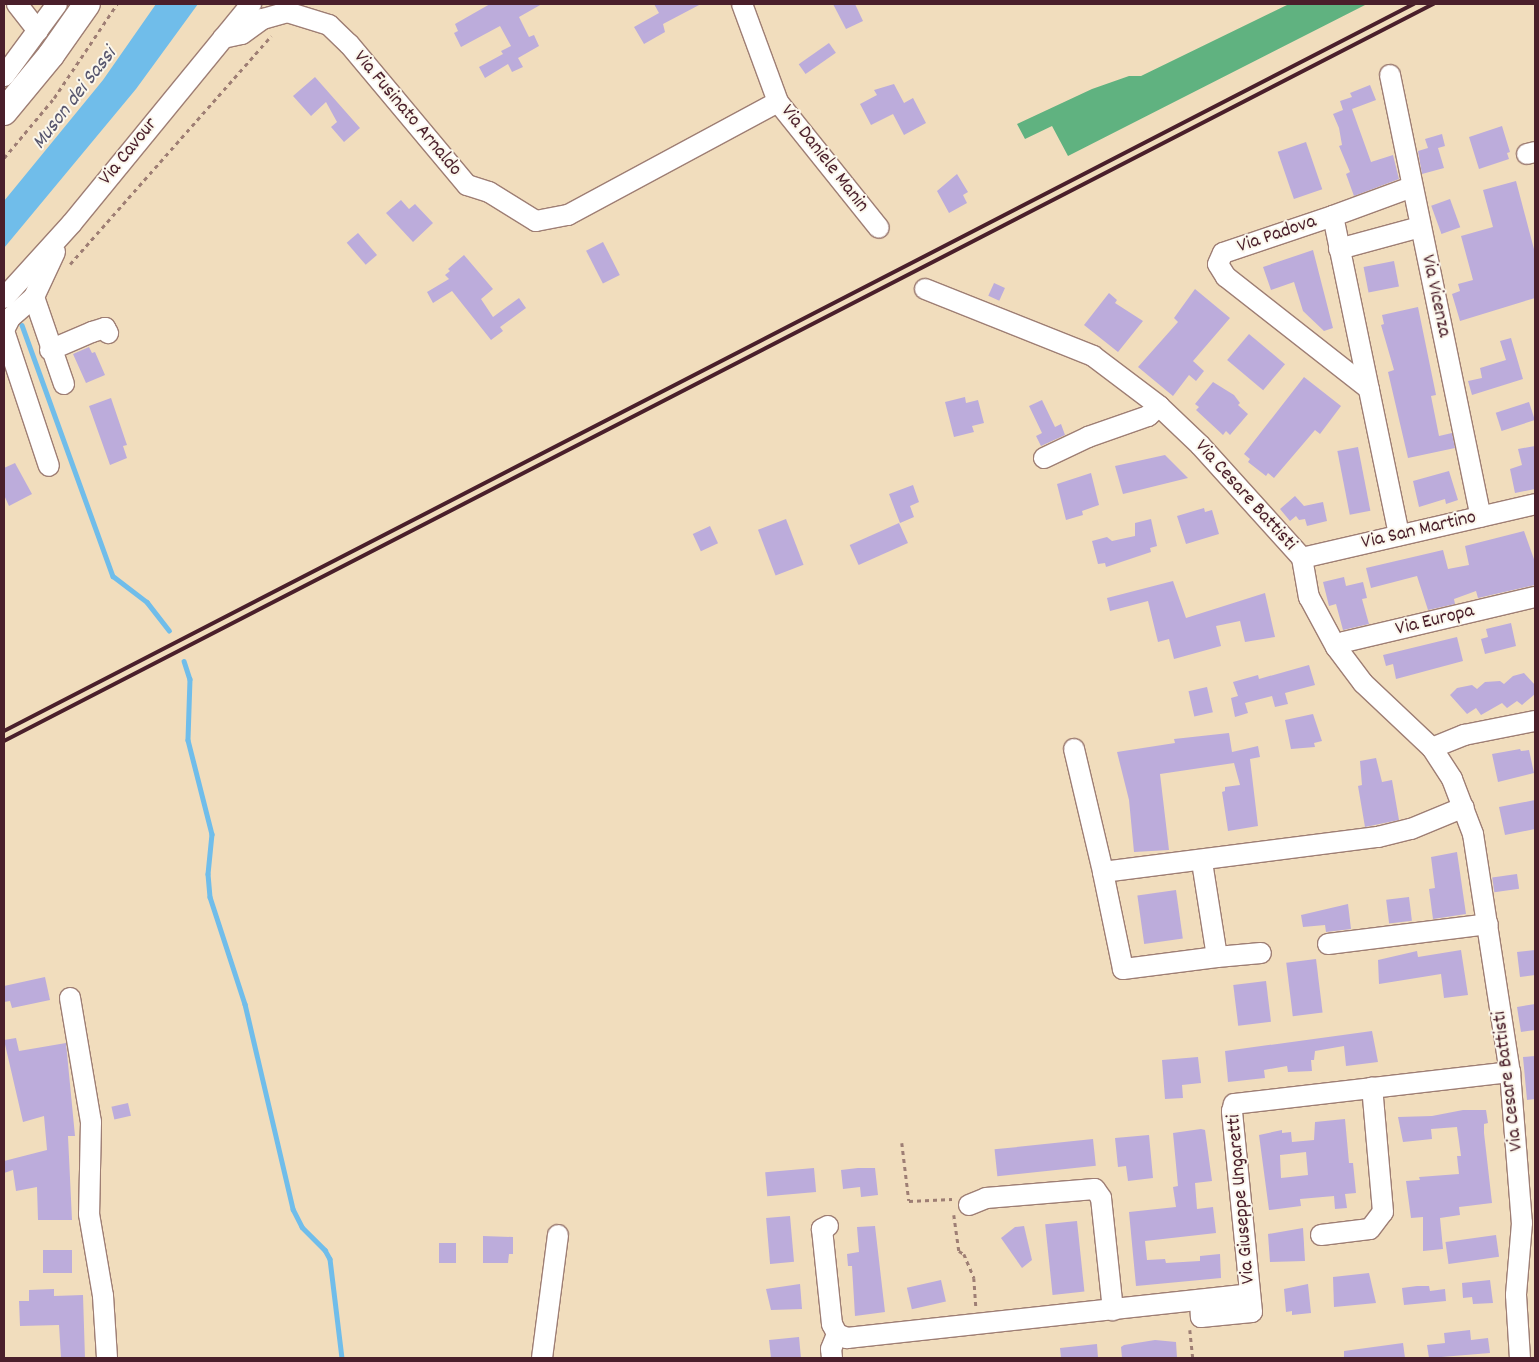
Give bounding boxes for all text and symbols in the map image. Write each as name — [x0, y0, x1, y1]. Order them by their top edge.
water label: Muson dei Sassi — [27, 43, 123, 155]
street label: Via Fusinato Arnaldo — [348, 46, 466, 182]
street label: Via Daniele Manin — [775, 100, 873, 218]
street label: Via Cavour — [95, 113, 163, 191]
street label: Via Padova — [1234, 210, 1320, 260]
street label: Via Vicenza — [1415, 253, 1455, 339]
street label: Via Cesare Battisti — [1189, 435, 1301, 557]
street label: Via San Martino — [1359, 506, 1479, 556]
street label: Via Europa — [1393, 600, 1477, 642]
street label: Via Cesare Battisti — [1488, 1009, 1530, 1153]
street label: Via Giuseppe Ungaretti — [1223, 1113, 1261, 1285]

